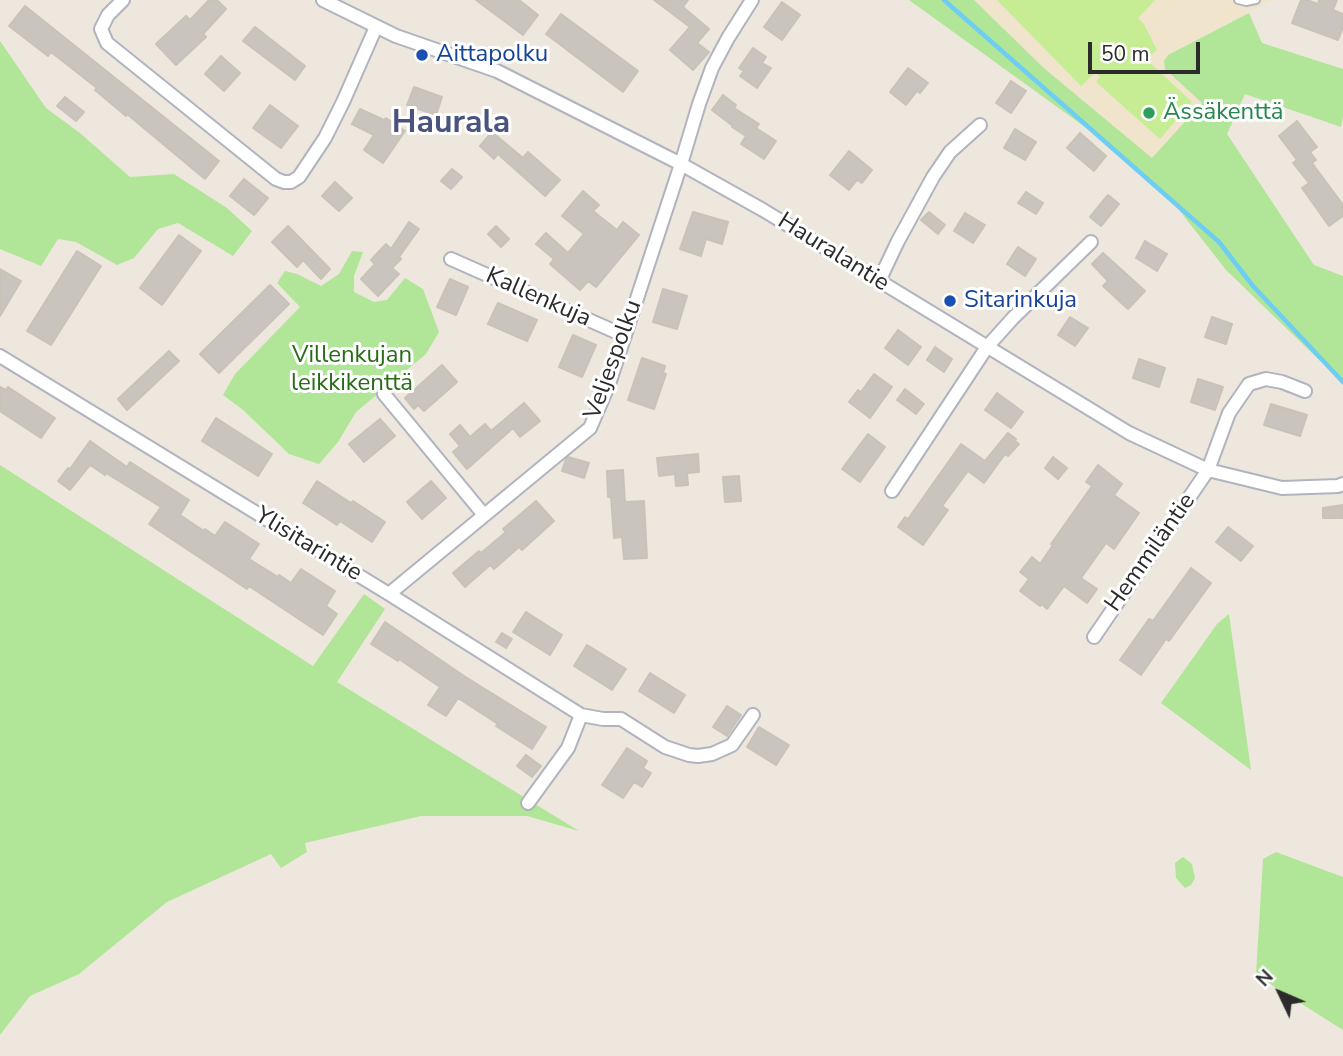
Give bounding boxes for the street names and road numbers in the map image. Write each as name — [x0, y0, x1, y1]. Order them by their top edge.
street label: Hauralantie — [772, 207, 894, 299]
street label: Kallenkuja — [481, 262, 595, 334]
street label: Veljespolku — [579, 296, 649, 424]
street label: Hemmiläntie — [1100, 488, 1202, 618]
street label: Ylisitarintie — [249, 502, 367, 588]

